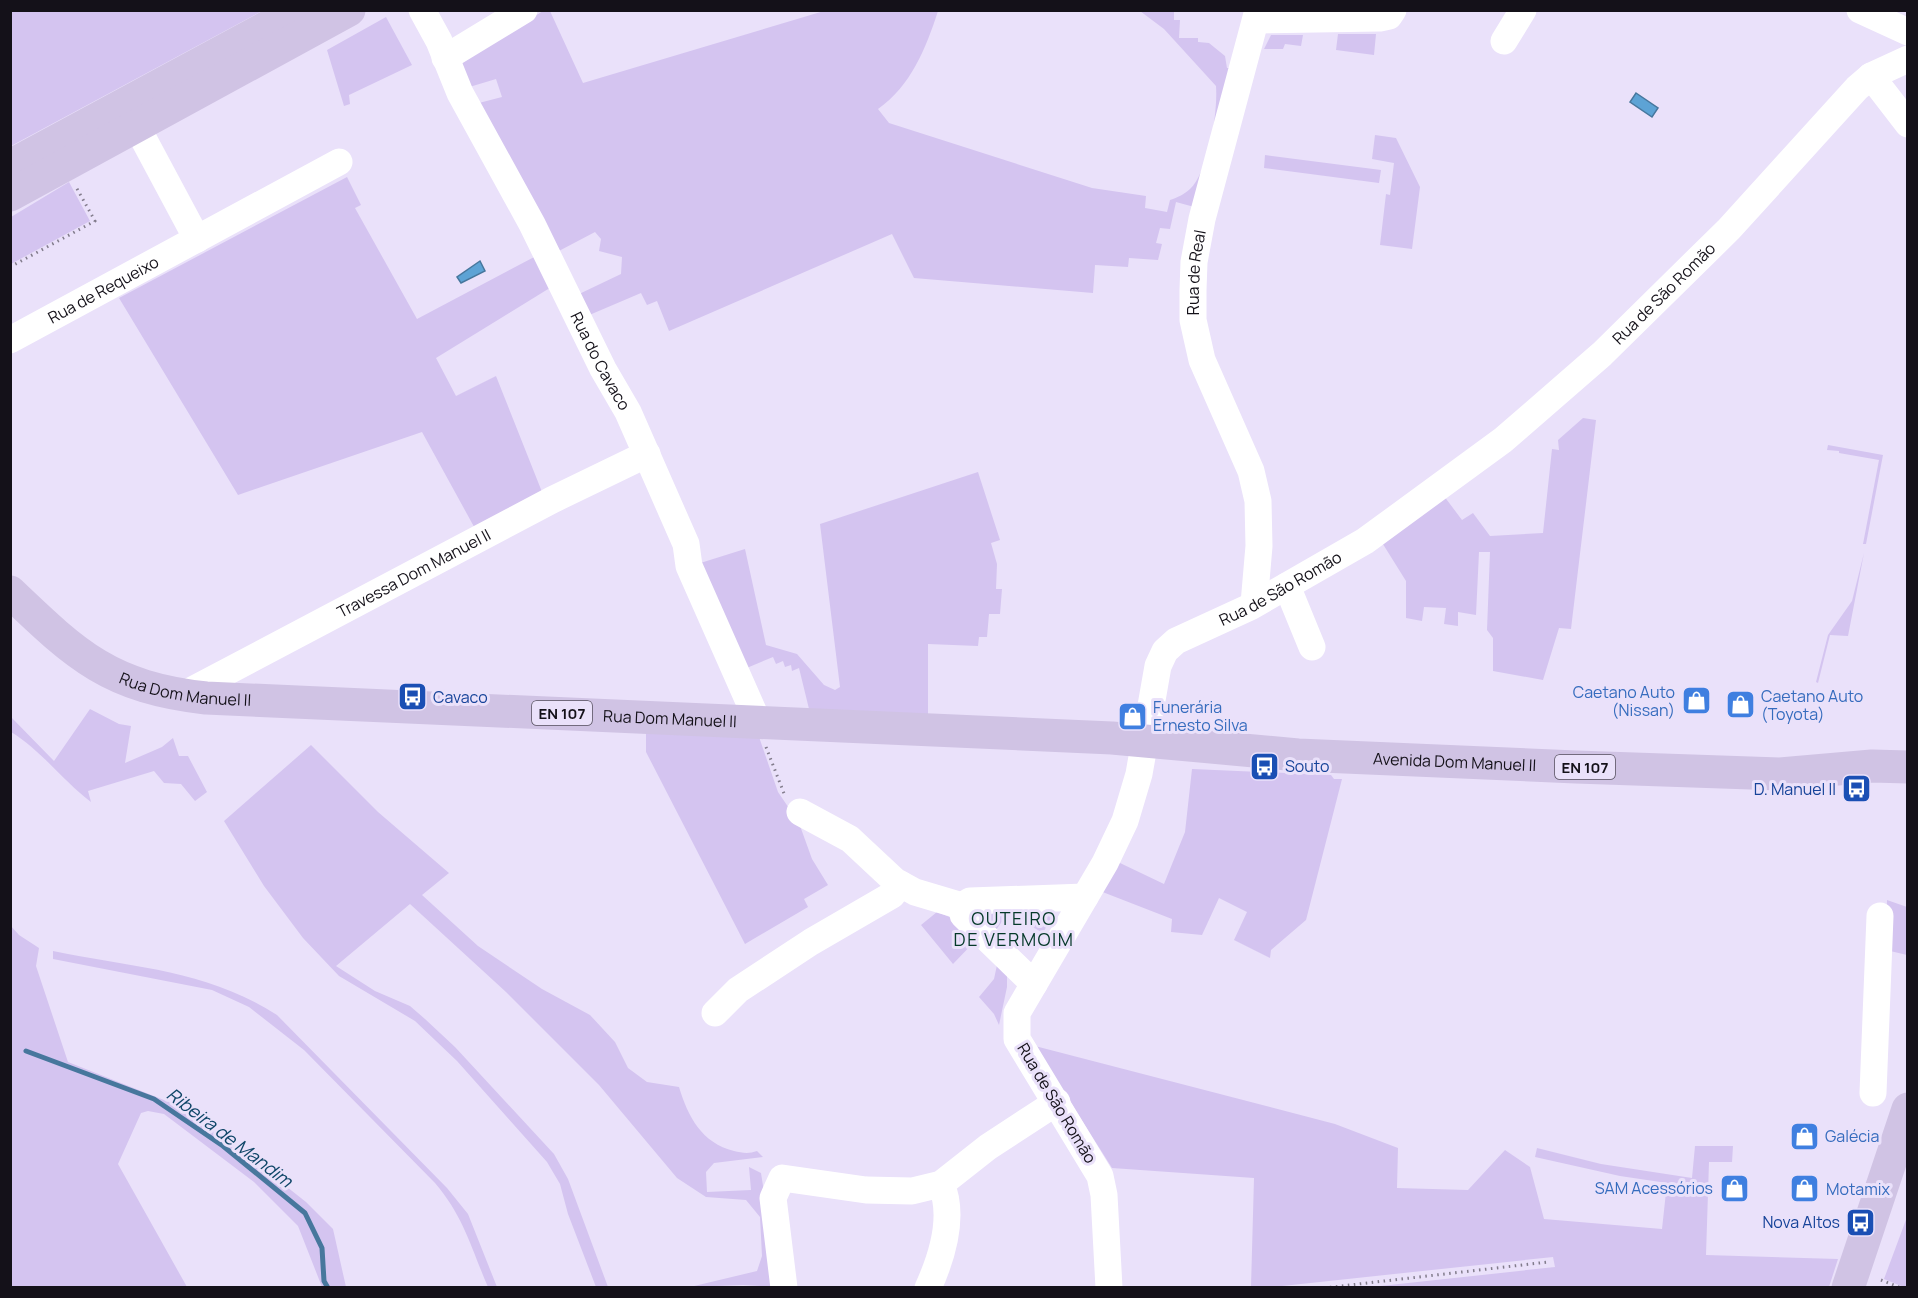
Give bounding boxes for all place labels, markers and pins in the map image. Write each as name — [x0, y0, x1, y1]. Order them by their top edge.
bus stop icon: Cavaco — [396, 681, 428, 713]
place label: Caetano Auto (Nissan) — [1573, 681, 1675, 721]
shop icon: Caetano Auto (Nissan) — [1680, 685, 1712, 717]
place label: Caetano Auto (Toyota) — [1761, 685, 1863, 725]
place label: Cavaco — [433, 686, 488, 708]
shop icon: Caetano Auto (Toyota) — [1724, 689, 1756, 721]
place label: Funerária Ernesto Silva — [1153, 696, 1248, 736]
shop icon: Funerária Ernesto Silva — [1116, 700, 1148, 732]
bus stop icon: Souto — [1248, 750, 1280, 782]
place label: Souto — [1285, 755, 1329, 777]
bus stop icon: D. Manuel II — [1841, 773, 1873, 805]
place label: D. Manuel II — [1754, 778, 1836, 800]
shop icon: Galécia — [1788, 1120, 1820, 1152]
place label: Galécia — [1825, 1125, 1880, 1147]
shop icon: SAM Acessórios — [1718, 1172, 1750, 1204]
shop icon: Motamix — [1789, 1173, 1821, 1205]
place label: SAM Acessórios — [1595, 1177, 1713, 1199]
place label: Motamix — [1826, 1178, 1891, 1200]
bus stop icon: Nova Altos — [1845, 1206, 1877, 1238]
place label: Nova Altos — [1762, 1211, 1840, 1233]

